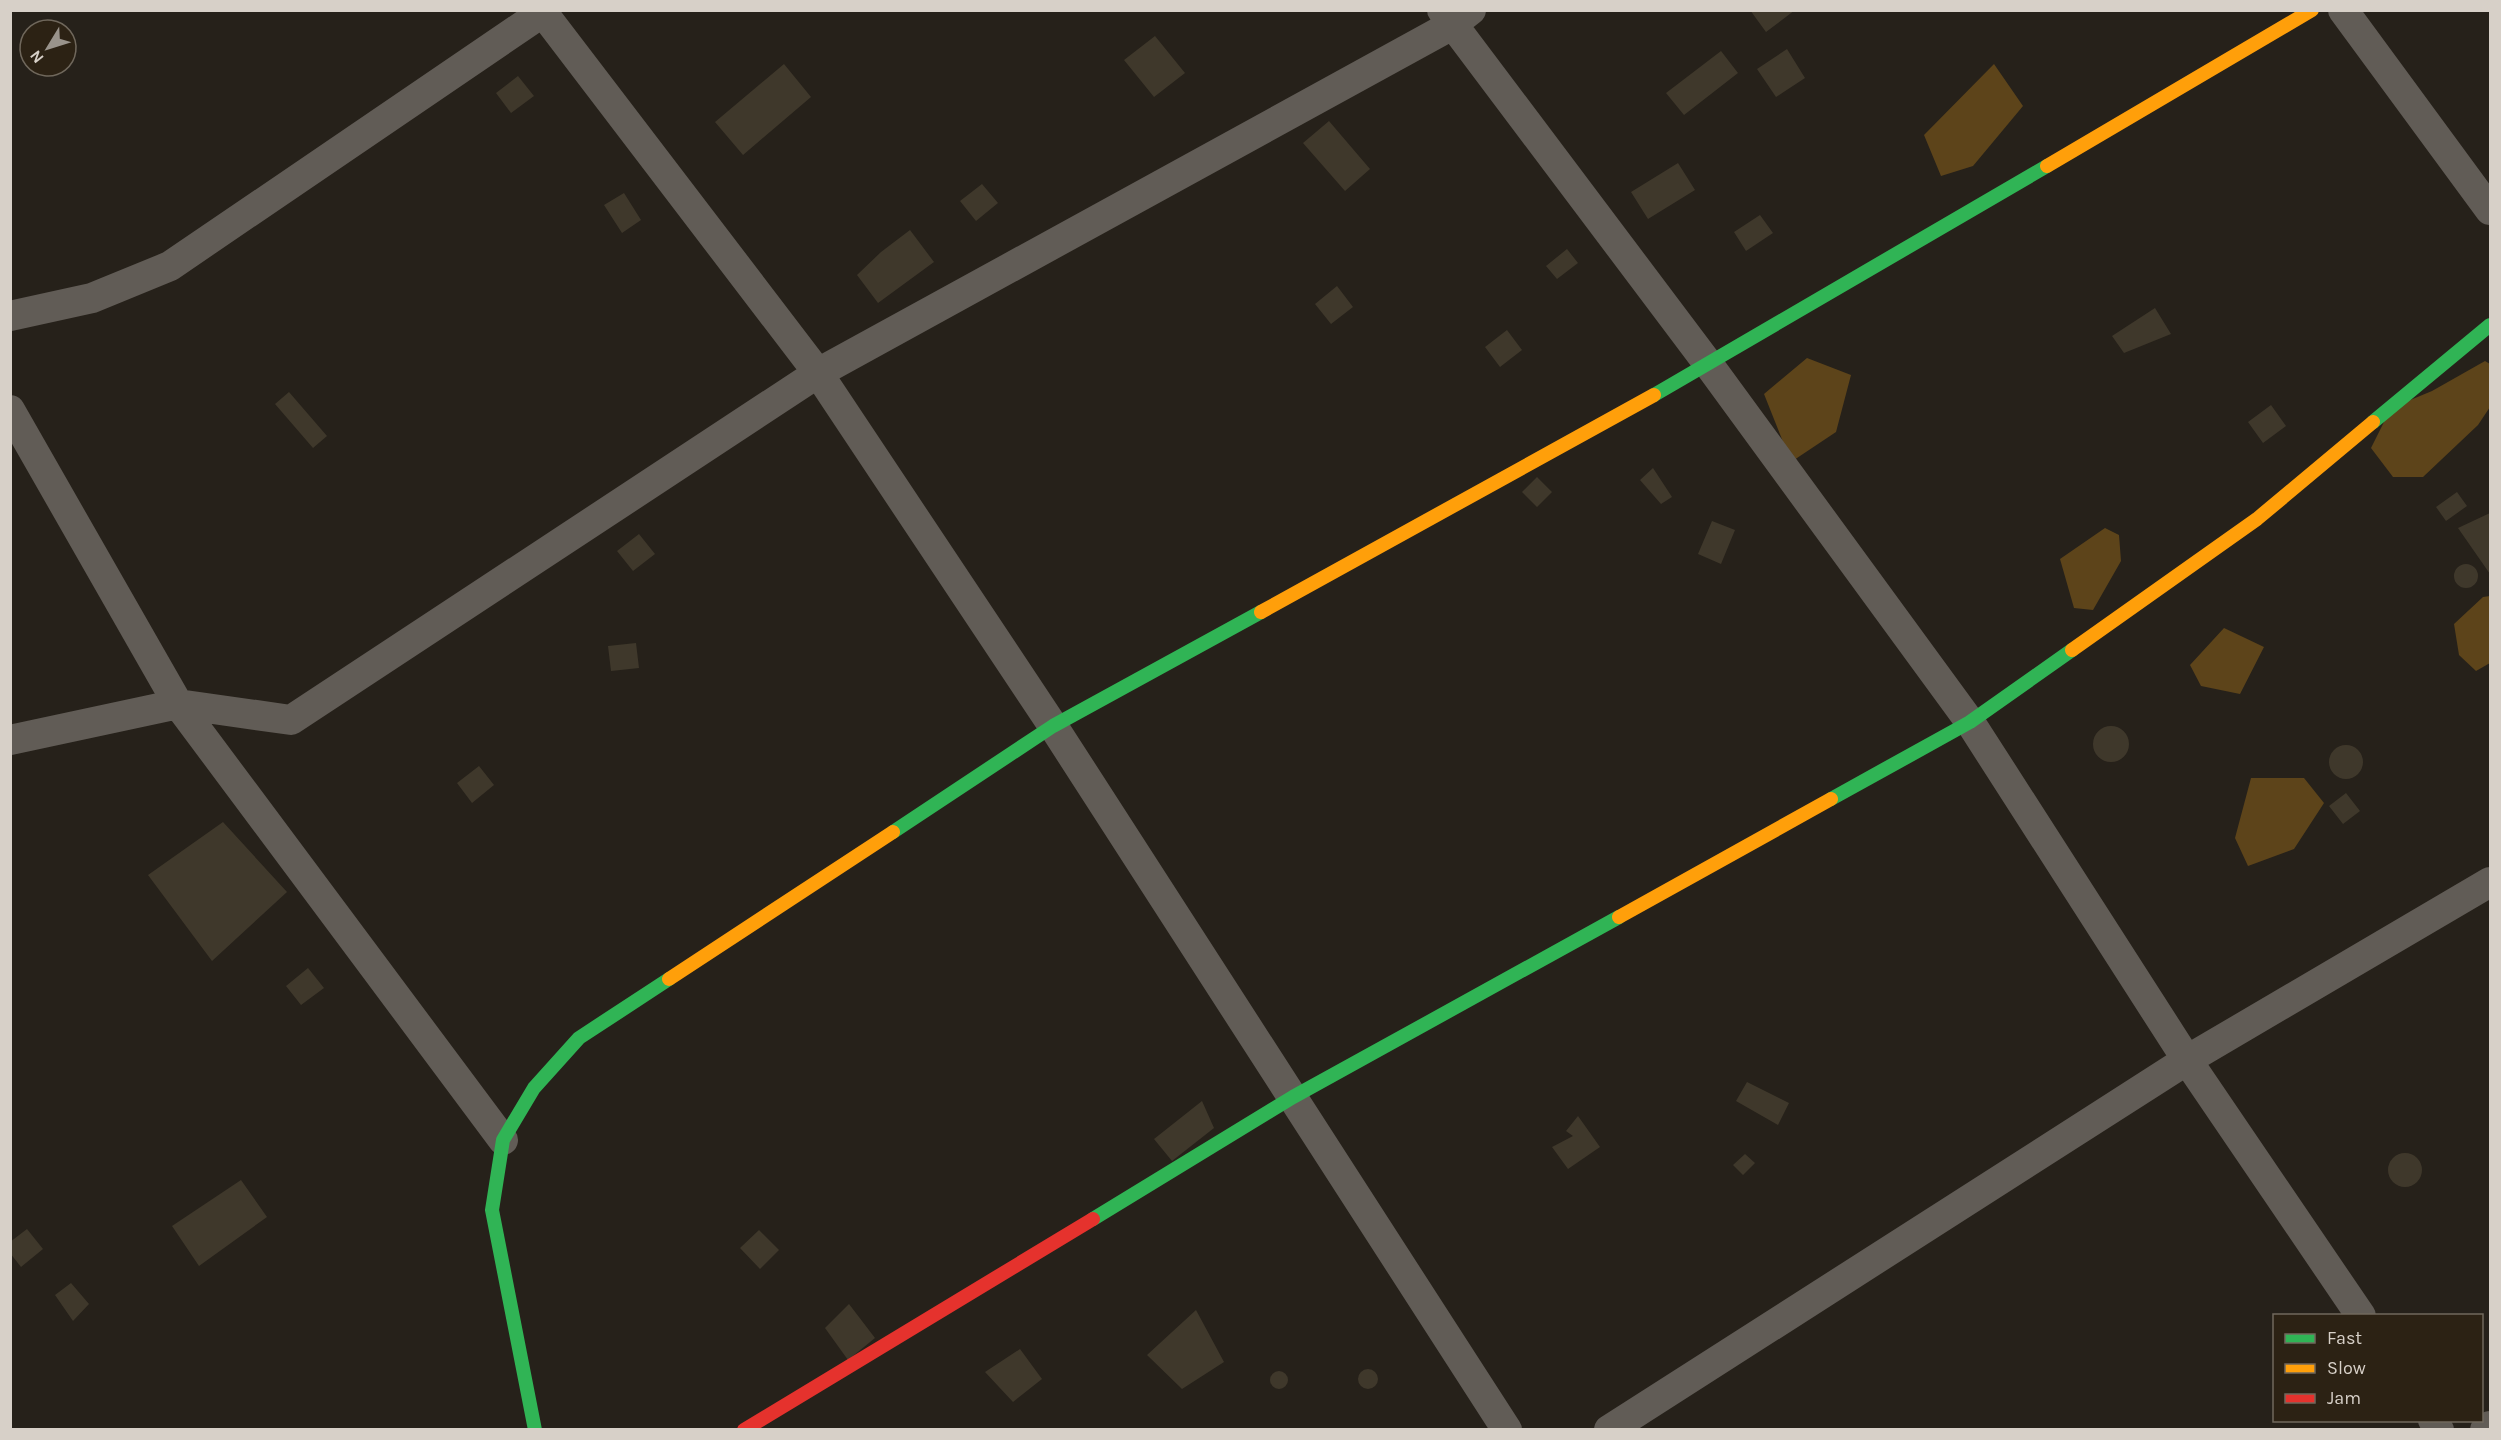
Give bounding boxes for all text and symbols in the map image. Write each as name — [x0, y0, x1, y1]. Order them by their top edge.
north arrow — [18, 18, 78, 78]
text: N — [26, 47, 48, 67]
legend — [2273, 1314, 2483, 1422]
text: Fast — [2327, 1327, 2362, 1349]
text: Slow — [2327, 1357, 2366, 1379]
text: Jam — [2327, 1387, 2361, 1409]

